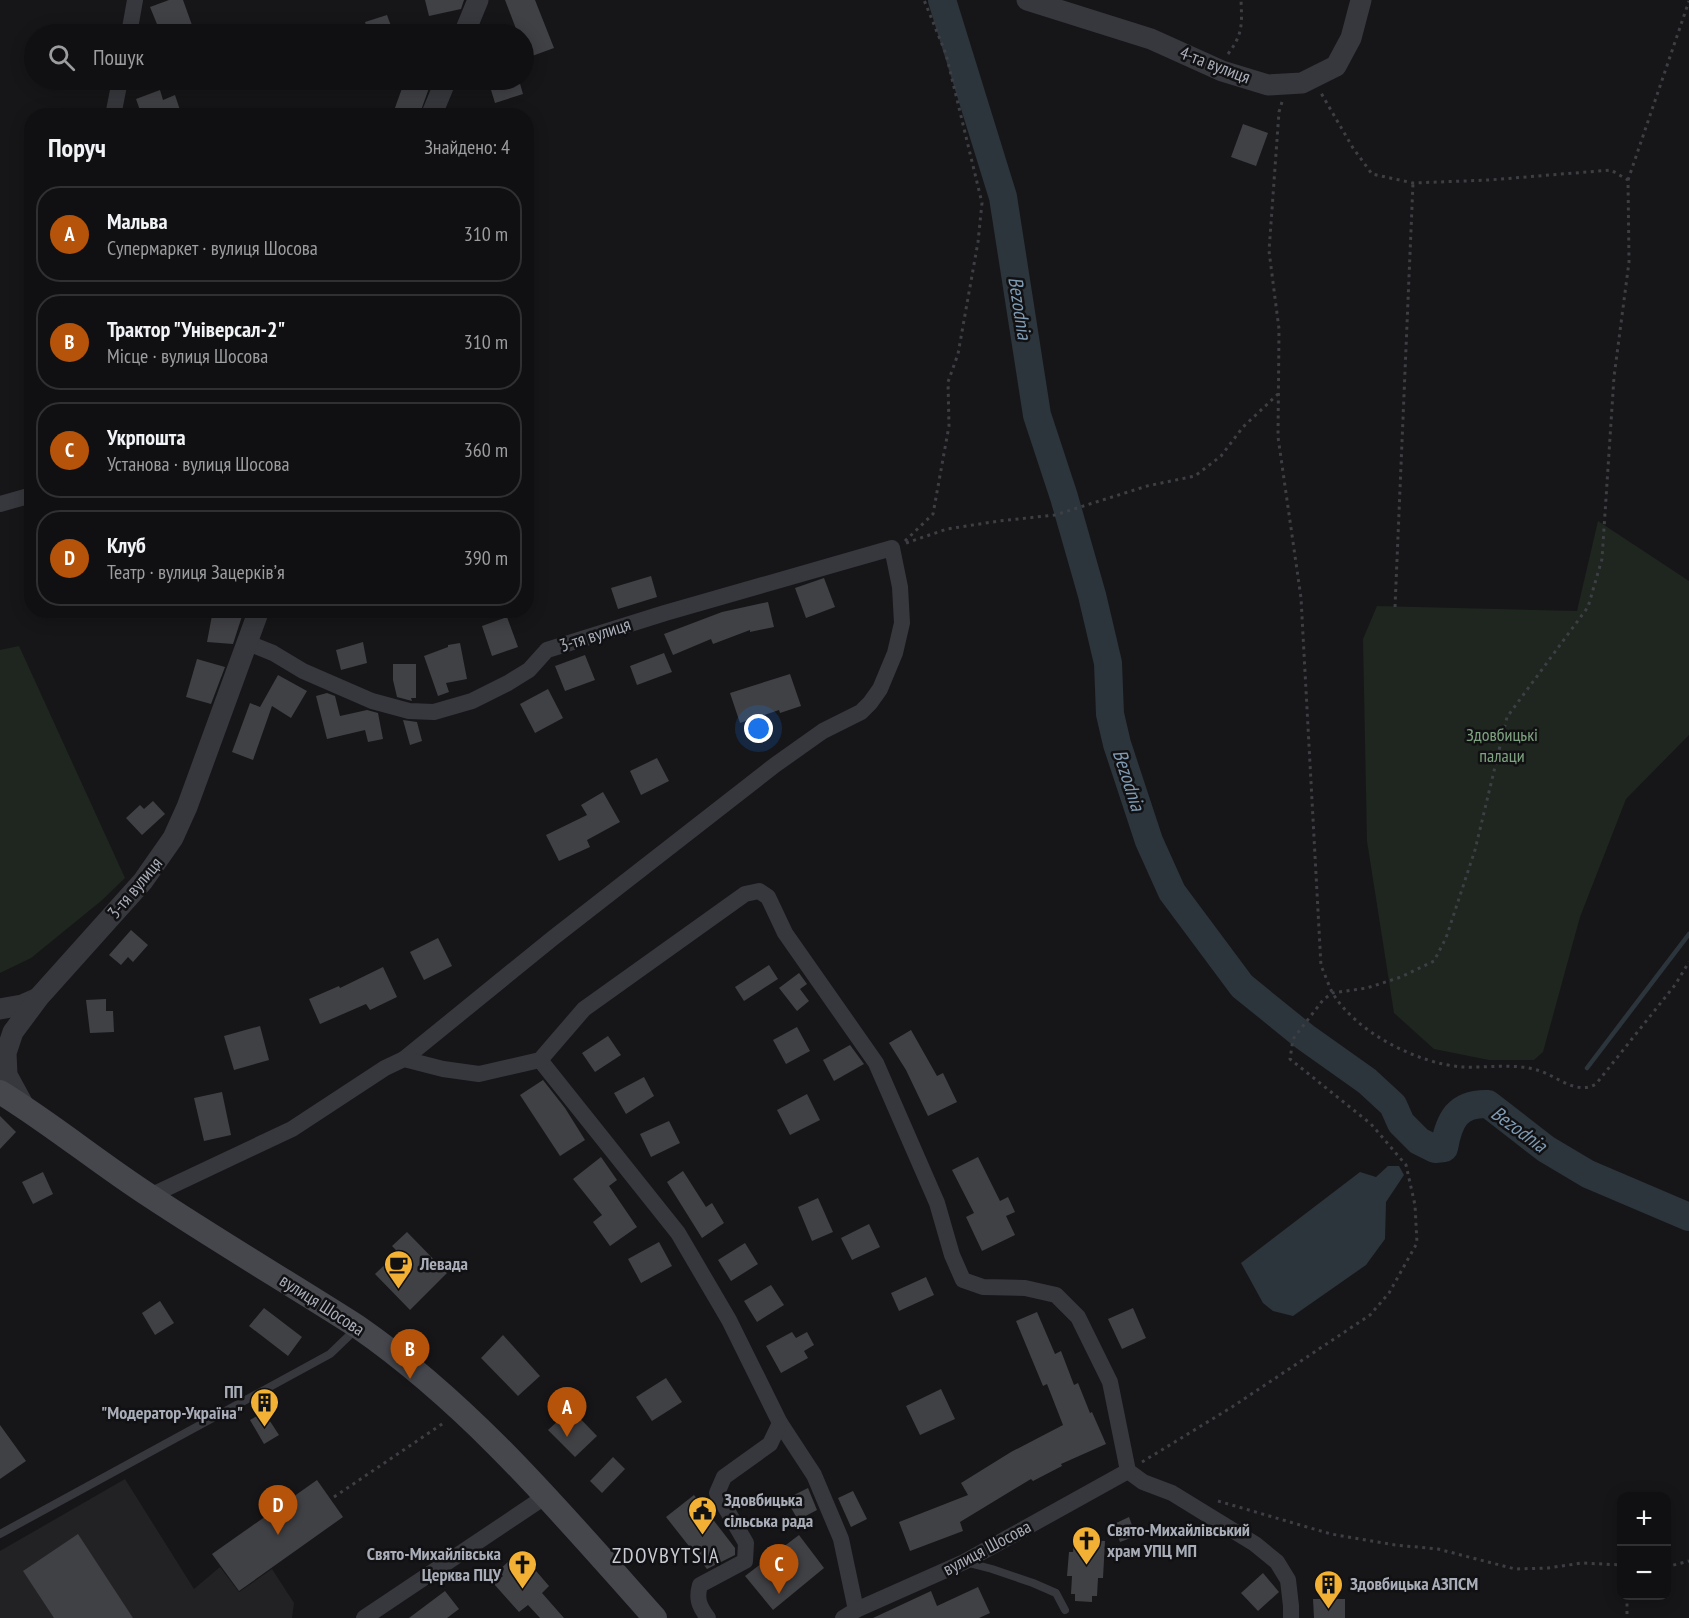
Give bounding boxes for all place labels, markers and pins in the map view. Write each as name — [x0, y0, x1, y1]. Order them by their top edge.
cafe icon: Левада — [383, 1248, 415, 1290]
place label: Левада — [419, 1252, 468, 1275]
pin: B — [390, 1330, 430, 1379]
place label: ПП "Модератор-Україна" — [101, 1380, 243, 1424]
building icon: ПП "Модератор-Україна" — [248, 1386, 280, 1428]
pin: A — [548, 1388, 586, 1437]
pin: D — [258, 1486, 298, 1535]
place label: Здовбицька сільська рада — [724, 1488, 813, 1532]
public building icon: Здовбицька сільська рада — [687, 1494, 719, 1536]
place label: Свято-Михайлівський храм УПЦ МП — [1107, 1518, 1250, 1562]
church icon: Свято-Михайлівський храм УПЦ МП — [1070, 1524, 1102, 1566]
place label: Свято-Михайлівська Церква ПЦУ — [367, 1542, 501, 1586]
pin: C — [760, 1544, 798, 1594]
church icon: Свято-Михайлівська Церква ПЦУ — [506, 1548, 538, 1590]
building icon: Здовбицька АЗПСМ — [1313, 1568, 1345, 1610]
place label: Здовбицька АЗПСМ — [1350, 1572, 1478, 1595]

